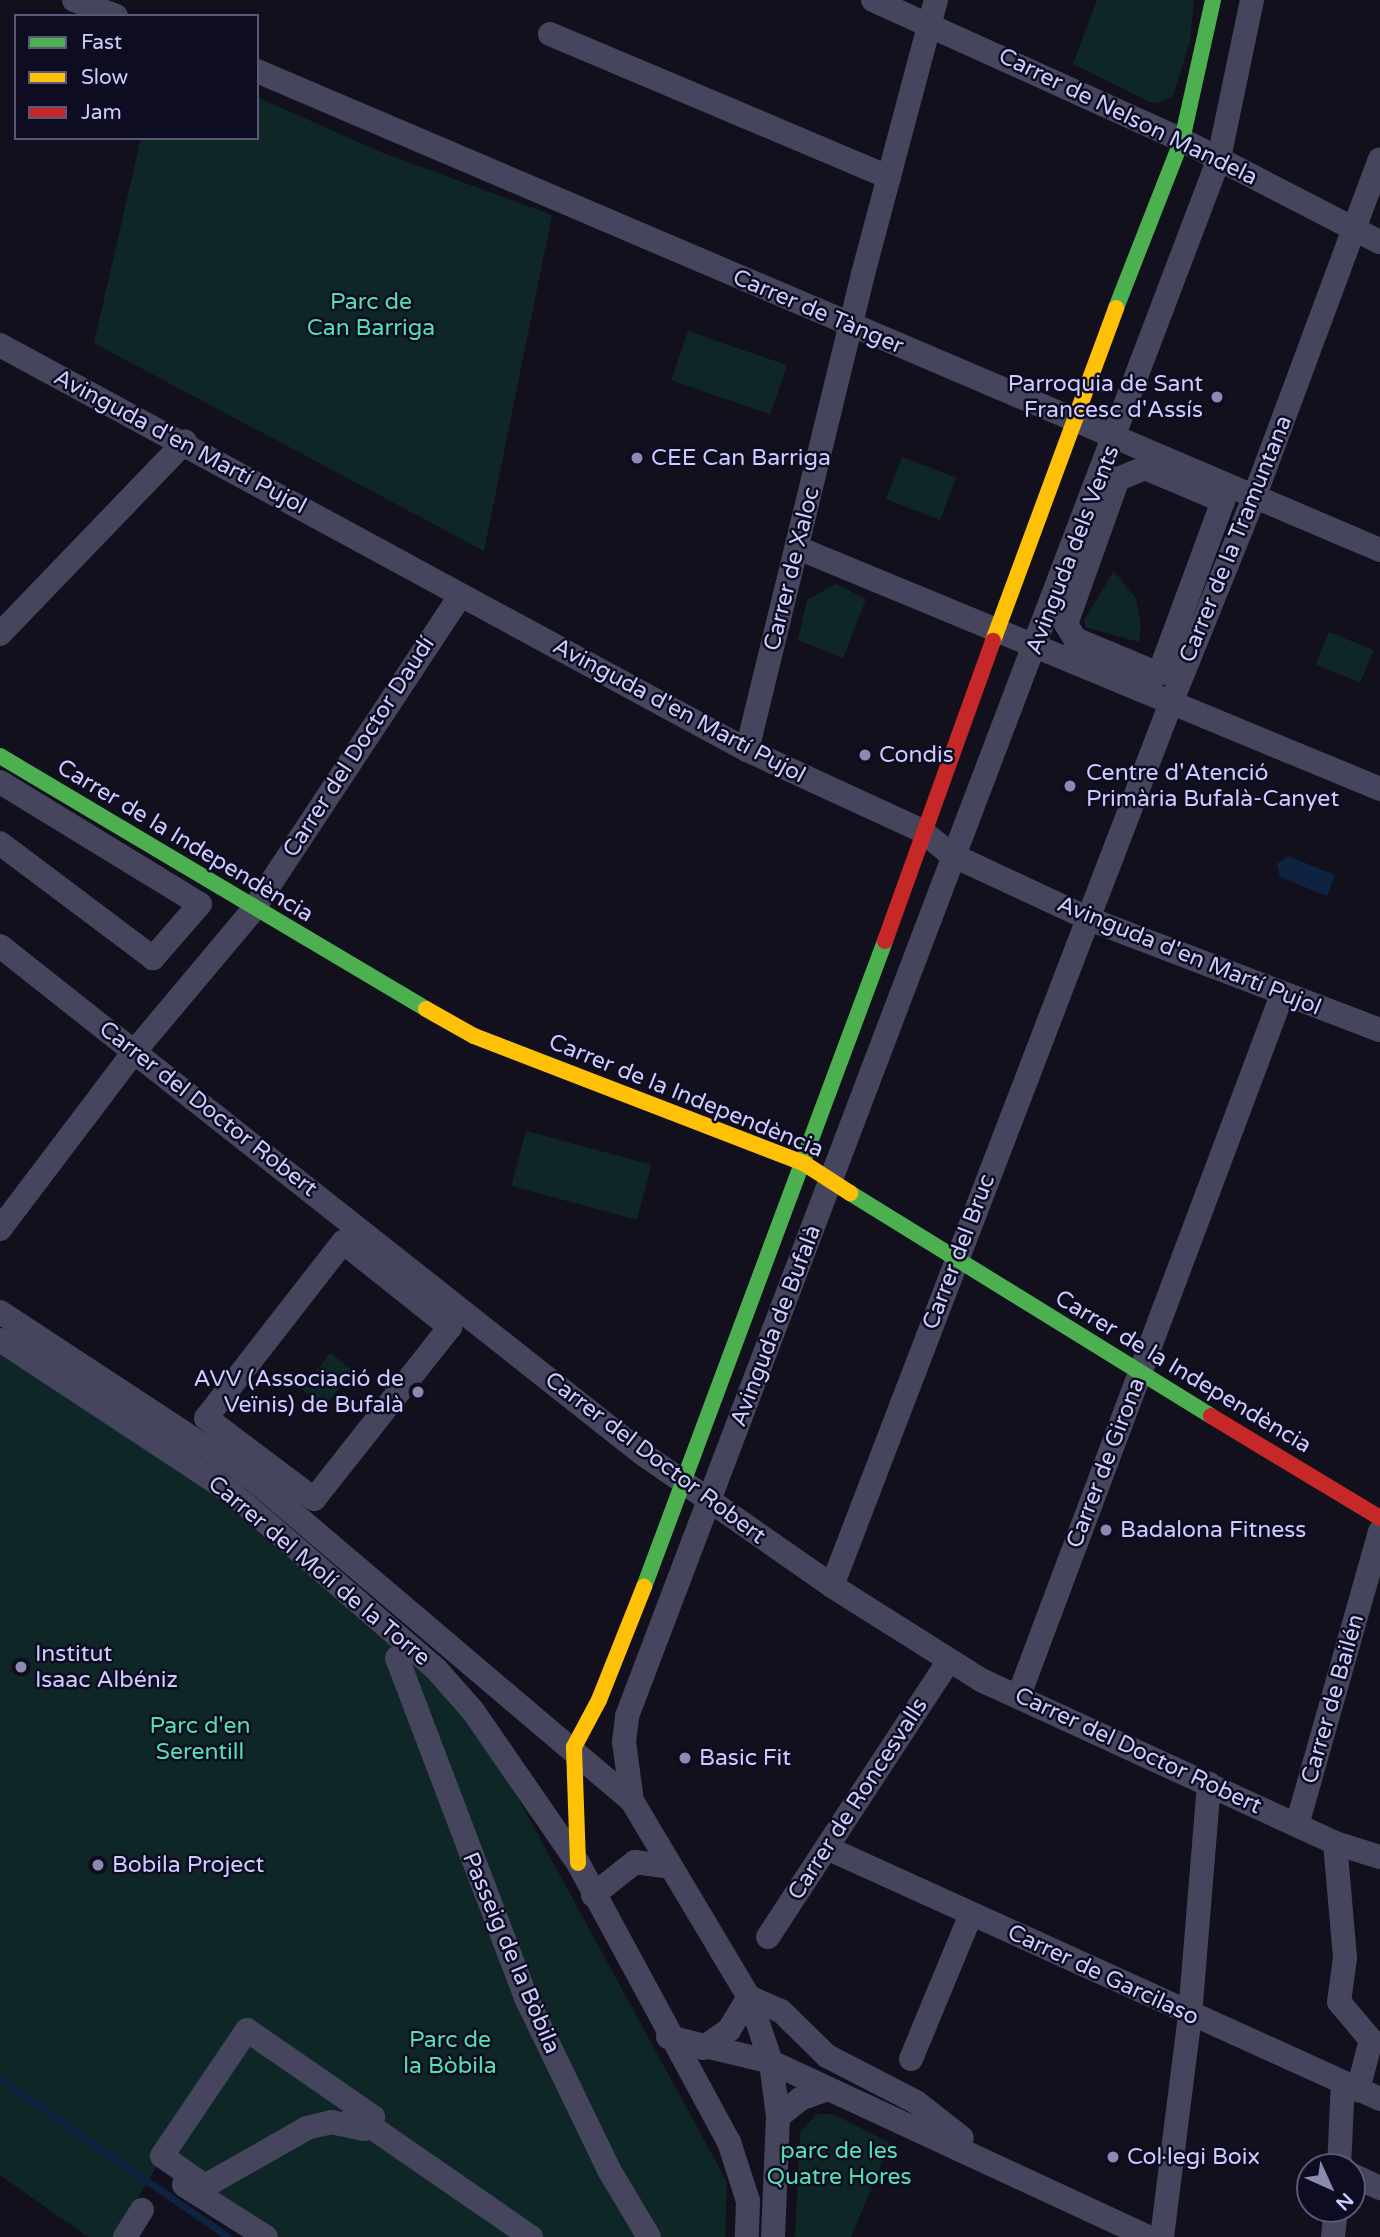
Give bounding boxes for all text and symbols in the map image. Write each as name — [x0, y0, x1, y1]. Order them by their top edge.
legend — [14, 14, 259, 140]
text: Fast — [81, 30, 122, 55]
street label: Carrer de Nelson Mandela — [994, 42, 1262, 192]
text: Slow — [81, 65, 128, 90]
text: Jam — [81, 100, 122, 125]
street label: Carrer de Tànger — [728, 264, 908, 360]
park label: Parc de Can Barriga — [307, 288, 435, 342]
street label: Avinguda d'en Martí Pujol — [49, 364, 311, 520]
place label: Parroquia de Sant Francesc d'Assís — [1008, 370, 1203, 424]
marker: Parroquia de Sant Francesc d'Assís — [1209, 389, 1225, 405]
street label: Carrer de la Tramuntana — [1174, 411, 1298, 667]
street label: Avinguda dels Vents — [1020, 442, 1126, 658]
place label: CEE Can Barriga — [651, 444, 831, 472]
marker: CEE Can Barriga — [629, 450, 645, 466]
street label: Carrer de Xaloc — [758, 484, 826, 654]
street label: Carrer del Doctor Daudí — [277, 631, 441, 863]
street label: Avinguda d'en Martí Pujol — [548, 633, 810, 789]
place label: Condis — [879, 741, 954, 769]
marker: Condis — [857, 747, 873, 763]
street label: Carrer de la Independència — [52, 753, 318, 929]
place label: Centre d'Atenció Primària Bufalà-Canyet — [1086, 759, 1339, 813]
marker: Centre d'Atenció Primària Bufalà-Canyet — [1060, 776, 1080, 796]
street label: Avinguda d'en Martí Pujol — [1053, 890, 1325, 1022]
street label: Carrer del Doctor Robert — [93, 1015, 323, 1203]
street label: Carrer de la Independència — [545, 1028, 827, 1164]
street label: Carrer del Bruc — [917, 1170, 1001, 1334]
street label: Avinguda de Bufalà — [725, 1221, 827, 1431]
street label: Carrer de la Independència — [1050, 1284, 1316, 1460]
place label: AVV (Associació de Veïnis) de Bufalà — [193, 1365, 404, 1419]
street label: Carrer del Doctor Robert — [539, 1366, 771, 1550]
street label: Carrer de Girona — [1061, 1374, 1151, 1552]
marker: AVV (Associació de Veïnis) de Bufalà — [410, 1384, 426, 1400]
street label: Carrer del Molí de la Torre — [202, 1470, 436, 1672]
place label: Badalona Fitness — [1120, 1516, 1306, 1544]
marker: Badalona Fitness — [1098, 1522, 1114, 1538]
street label: Carrer de Bailén — [1296, 1611, 1370, 1787]
place label: Institut Isaac Albéniz — [35, 1640, 178, 1694]
marker: Institut Isaac Albéniz — [13, 1659, 29, 1675]
street label: Carrer del Doctor Robert — [1010, 1682, 1266, 1820]
street label: Carrer de Roncesvalls — [782, 1693, 934, 1905]
park label: Parc d'en Serentill — [149, 1712, 251, 1766]
place label: Basic Fit — [699, 1744, 791, 1772]
marker: Basic Fit — [677, 1750, 693, 1766]
street label: Passeig de la Bòbila — [456, 1848, 566, 2058]
place label: Bobila Project — [112, 1851, 264, 1879]
marker: Bobila Project — [90, 1857, 106, 1873]
street label: Carrer de Garcilaso — [1003, 1919, 1203, 2031]
park label: Parc de la Bòbila — [403, 2026, 497, 2080]
park label: parc de les Quatre Hores — [767, 2137, 911, 2191]
place label: Col·legi Boix — [1127, 2143, 1260, 2171]
marker: Col·legi Boix — [1105, 2149, 1121, 2165]
north arrow — [1296, 2153, 1366, 2223]
text: N — [1331, 2188, 1358, 2215]

